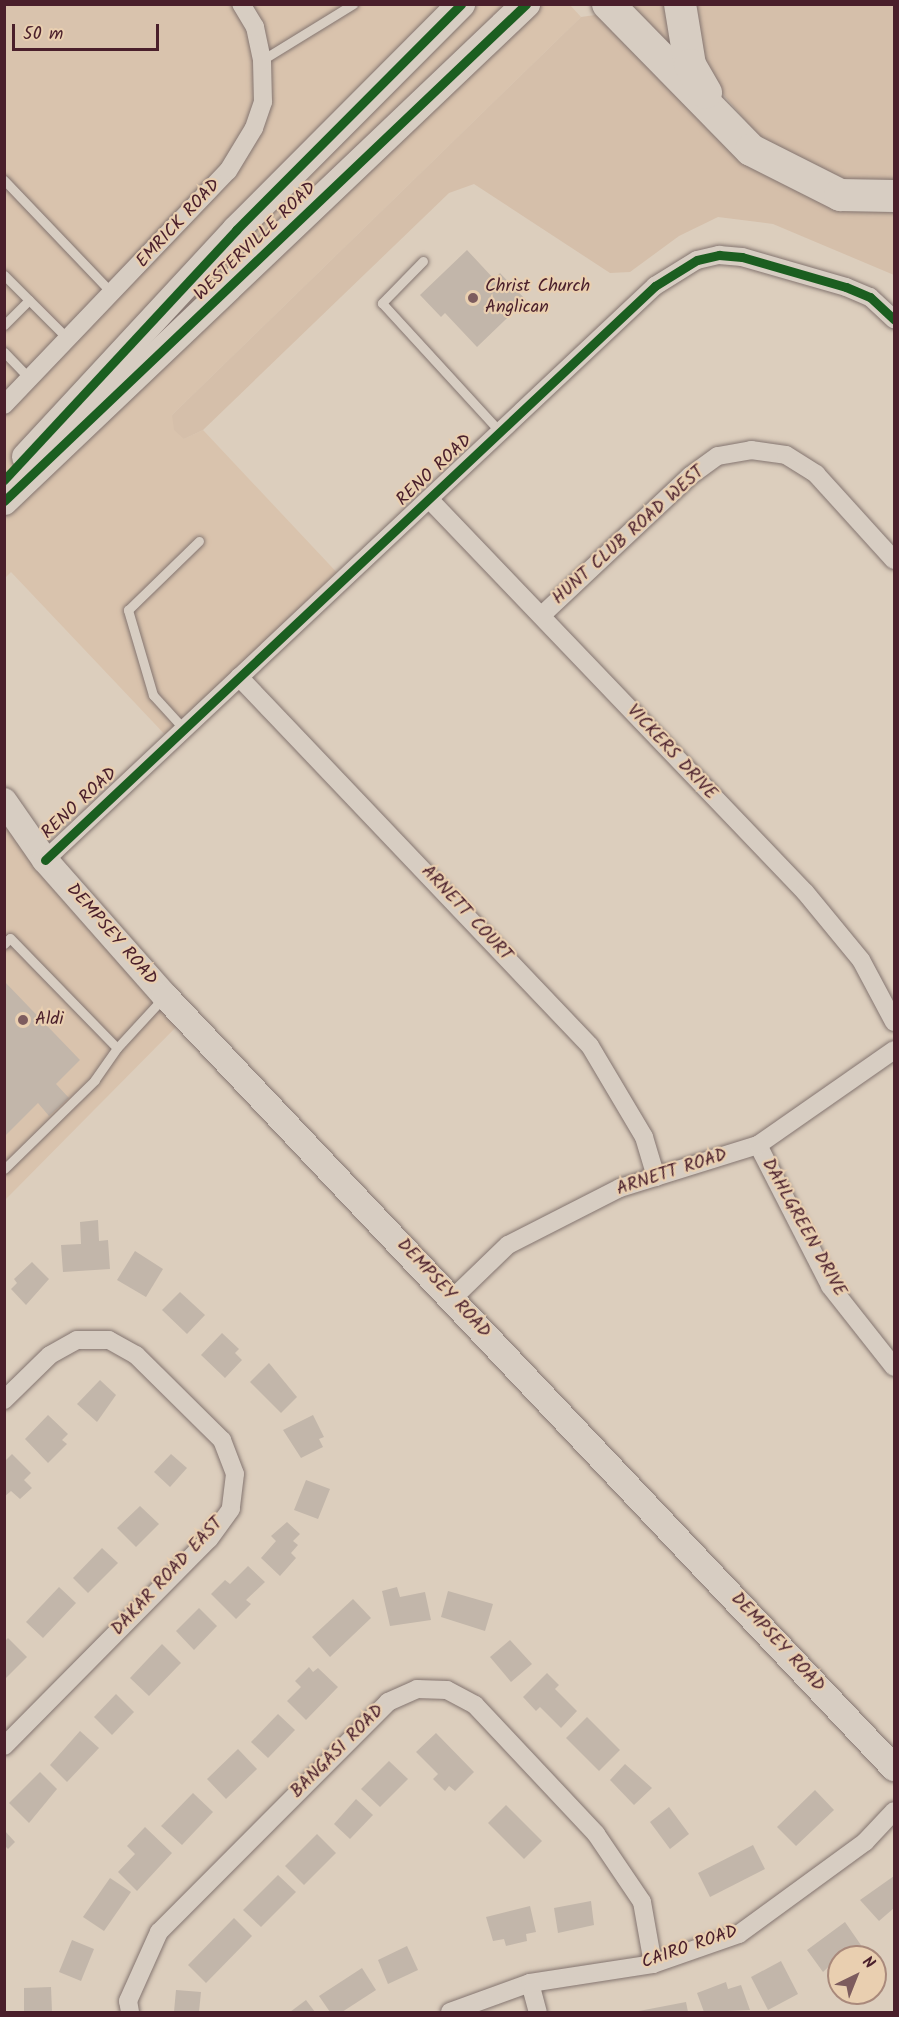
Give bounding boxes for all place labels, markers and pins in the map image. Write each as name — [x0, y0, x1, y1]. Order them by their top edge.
place label: Christ Church Anglican — [485, 277, 590, 320]
marker: Christ Church Anglican — [466, 291, 480, 305]
place label: Aldi — [35, 1009, 64, 1031]
marker: Aldi — [16, 1013, 30, 1027]

